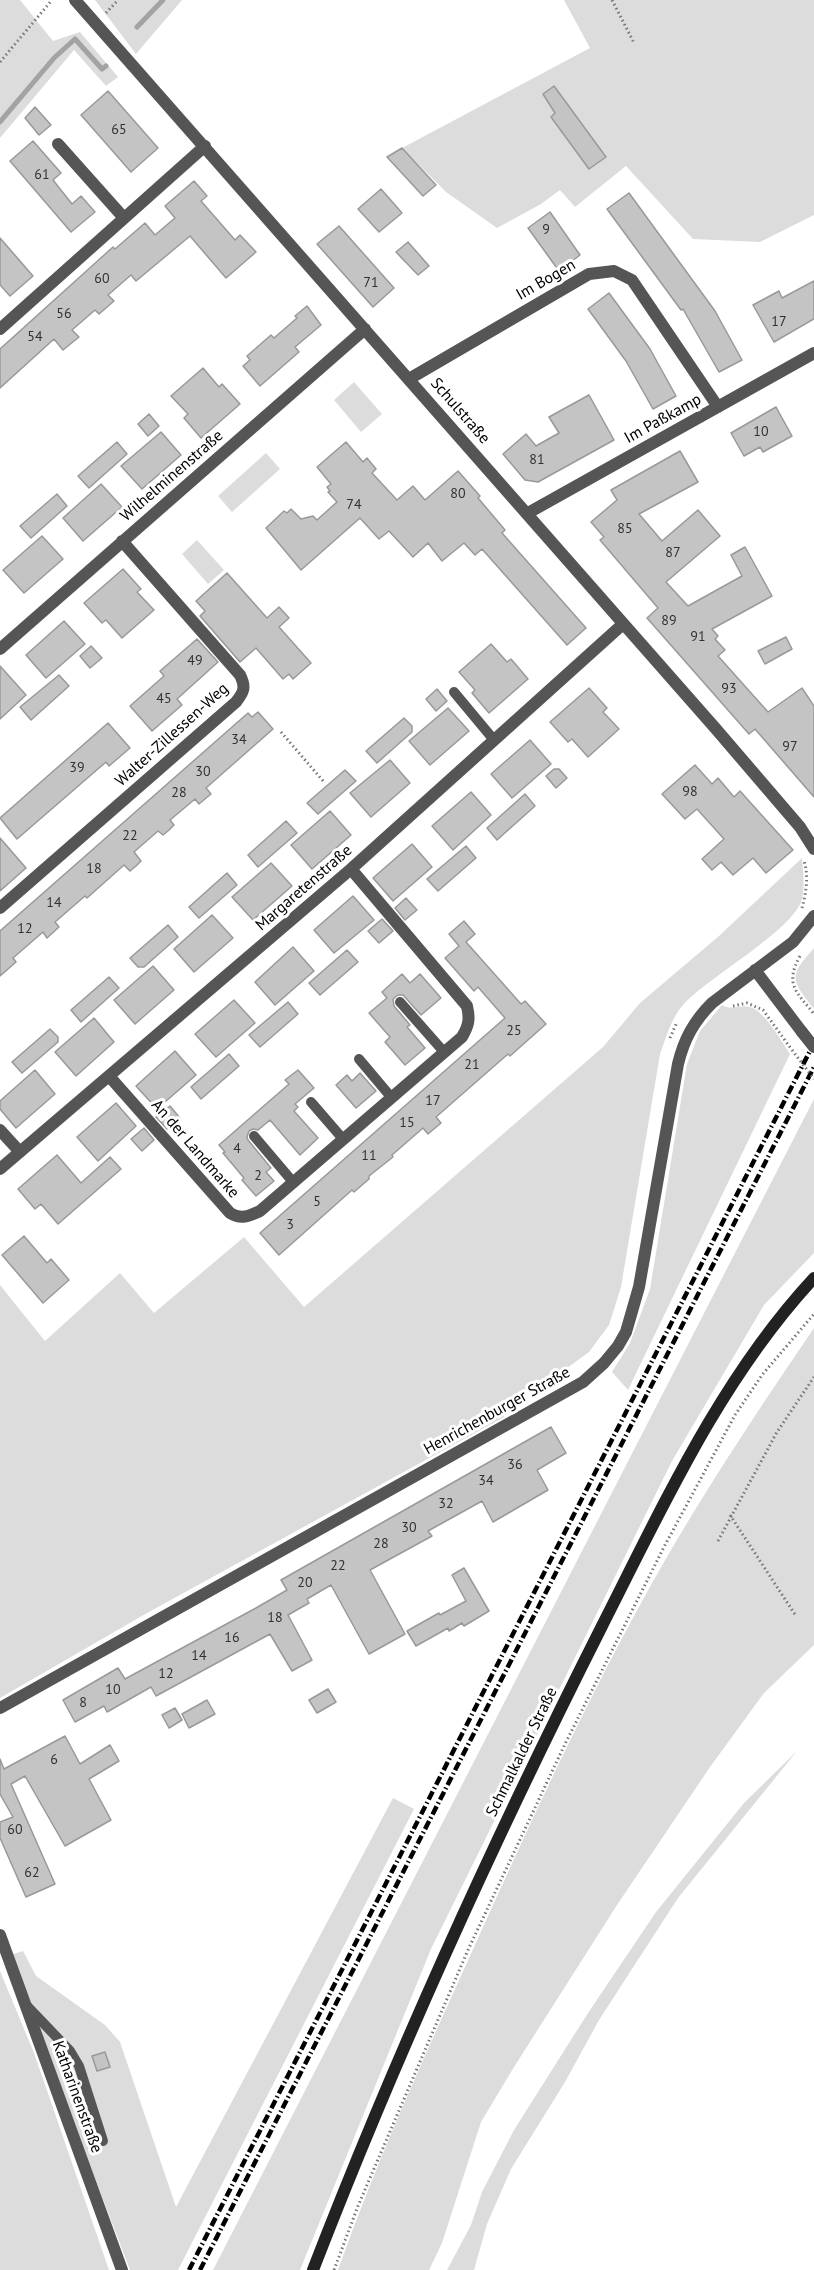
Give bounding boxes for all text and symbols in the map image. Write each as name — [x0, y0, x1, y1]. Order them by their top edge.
house number: 65 — [111, 122, 127, 138]
house number: 61 — [34, 167, 50, 183]
house number: 9 — [542, 222, 550, 238]
street label: Im Bogen — [513, 255, 579, 305]
house number: 60 — [94, 271, 110, 287]
house number: 71 — [363, 275, 379, 291]
house number: 56 — [56, 306, 72, 322]
house number: 17 — [771, 314, 787, 330]
house number: 54 — [27, 329, 43, 345]
street label: Schulstraße — [426, 374, 494, 448]
street label: Im Paßkamp — [621, 390, 705, 448]
house number: 10 — [753, 424, 769, 440]
street label: Wilhelminenstraße — [117, 426, 227, 526]
house number: 81 — [529, 452, 545, 468]
house number: 80 — [450, 486, 466, 502]
house number: 74 — [346, 497, 362, 513]
house number: 85 — [617, 521, 633, 537]
house number: 87 — [665, 545, 681, 561]
house number: 89 — [661, 613, 677, 629]
house number: 91 — [690, 629, 706, 645]
house number: 49 — [187, 653, 203, 669]
street label: Walter-Zillessen-Weg — [112, 679, 232, 791]
house number: 93 — [721, 681, 737, 697]
house number: 45 — [156, 691, 172, 707]
house number: 34 — [231, 732, 247, 748]
house number: 97 — [782, 739, 798, 755]
house number: 39 — [69, 760, 85, 776]
house number: 30 — [195, 764, 211, 780]
house number: 98 — [682, 784, 698, 800]
house number: 28 — [171, 785, 187, 801]
house number: 22 — [122, 828, 138, 844]
street label: Margaretenstraße — [252, 841, 356, 935]
house number: 18 — [86, 861, 102, 877]
house number: 14 — [46, 895, 62, 911]
house number: 12 — [17, 921, 33, 937]
house number: 25 — [506, 1023, 522, 1039]
house number: 21 — [464, 1057, 480, 1073]
house number: 17 — [425, 1093, 441, 1109]
street label: An der Landmarke — [147, 1096, 243, 1202]
house number: 15 — [399, 1115, 415, 1131]
house number: 4 — [233, 1141, 241, 1157]
house number: 11 — [361, 1148, 377, 1164]
house number: 2 — [254, 1168, 262, 1184]
house number: 5 — [313, 1194, 321, 1210]
house number: 3 — [286, 1217, 294, 1233]
street label: Henrichenburger Straße — [421, 1363, 573, 1459]
house number: 36 — [507, 1457, 523, 1473]
house number: 34 — [478, 1473, 494, 1489]
house number: 32 — [438, 1496, 454, 1512]
house number: 30 — [401, 1520, 417, 1536]
house number: 28 — [373, 1536, 389, 1552]
house number: 22 — [330, 1558, 346, 1574]
house number: 20 — [297, 1575, 313, 1591]
house number: 18 — [267, 1610, 283, 1626]
house number: 16 — [224, 1630, 240, 1646]
house number: 14 — [191, 1648, 207, 1664]
house number: 12 — [158, 1666, 174, 1682]
house number: 10 — [105, 1682, 121, 1698]
street label: Schmalkalder Straße — [482, 1684, 562, 1820]
house number: 8 — [79, 1695, 87, 1711]
house number: 6 — [50, 1752, 58, 1768]
house number: 60 — [7, 1822, 23, 1838]
house number: 62 — [24, 1865, 40, 1881]
street label: Katharinenstraße — [48, 2038, 106, 2156]

